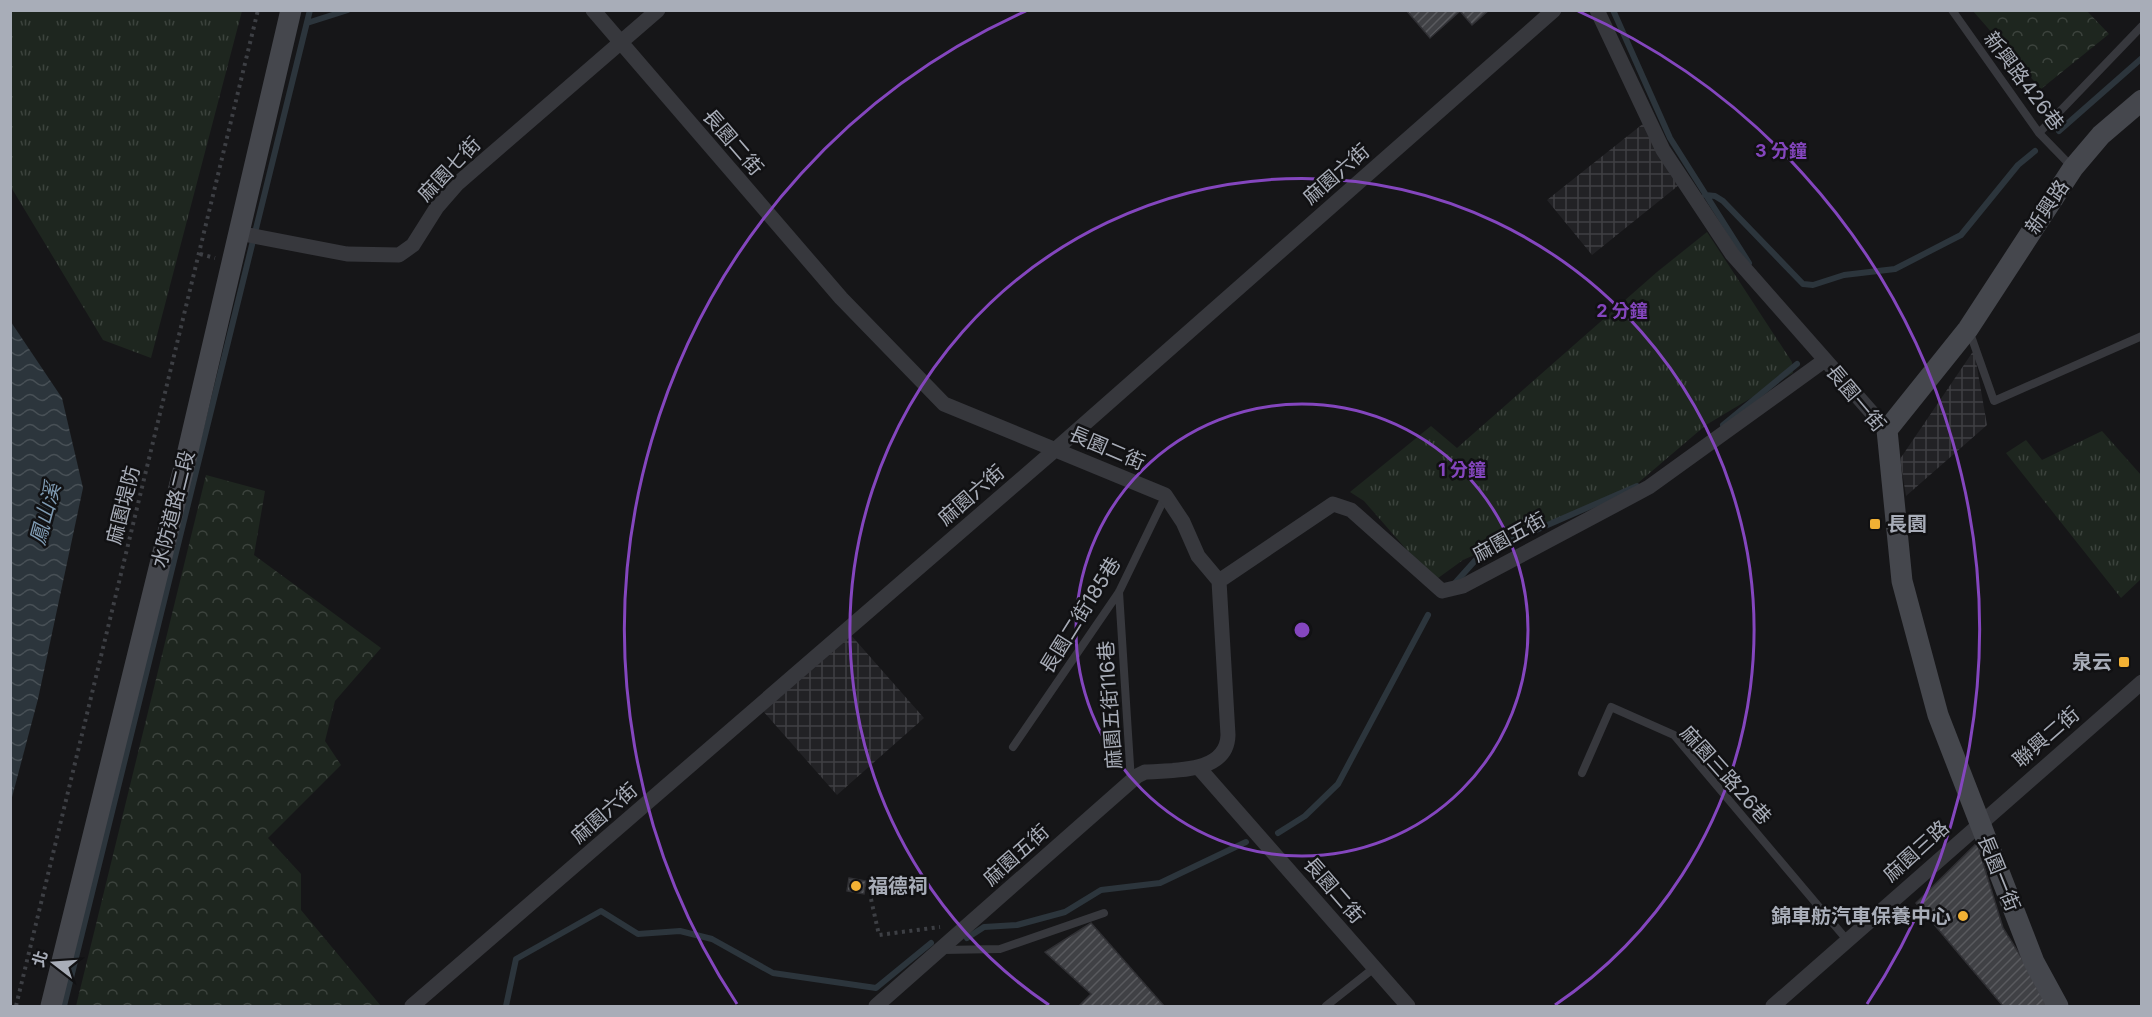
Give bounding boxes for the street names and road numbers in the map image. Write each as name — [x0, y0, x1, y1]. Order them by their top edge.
street label: 新興路426巷 — [1979, 27, 2069, 135]
street label: 長園二街 — [698, 104, 768, 180]
street label: 麻園七街 — [413, 132, 485, 206]
street label: 麻園六街 — [1298, 139, 1374, 209]
street label: 新興路 — [2020, 175, 2074, 239]
street label: 長園一街 — [1821, 360, 1891, 436]
street label: 長園二街 — [1065, 421, 1149, 475]
street label: 水防道路二段 — [147, 448, 199, 570]
street label: 麻園六街 — [933, 460, 1009, 530]
street label: 麻園堤防 — [102, 463, 144, 547]
street label: 麻園五街 — [1468, 507, 1550, 567]
street label: 長園二街185巷 — [1035, 552, 1125, 678]
street label: 麻園五街116巷 — [1094, 640, 1126, 770]
street label: 聯興二街 — [2008, 702, 2084, 772]
street label: 麻園三路26巷 — [1675, 721, 1777, 829]
street label: 麻園六街 — [566, 778, 642, 848]
street label: 麻園三路 — [1878, 815, 1954, 887]
street label: 麻園五街 — [978, 819, 1054, 891]
street label: 長園一街 — [1973, 831, 2025, 915]
street label: 長園二街 — [1299, 852, 1369, 928]

